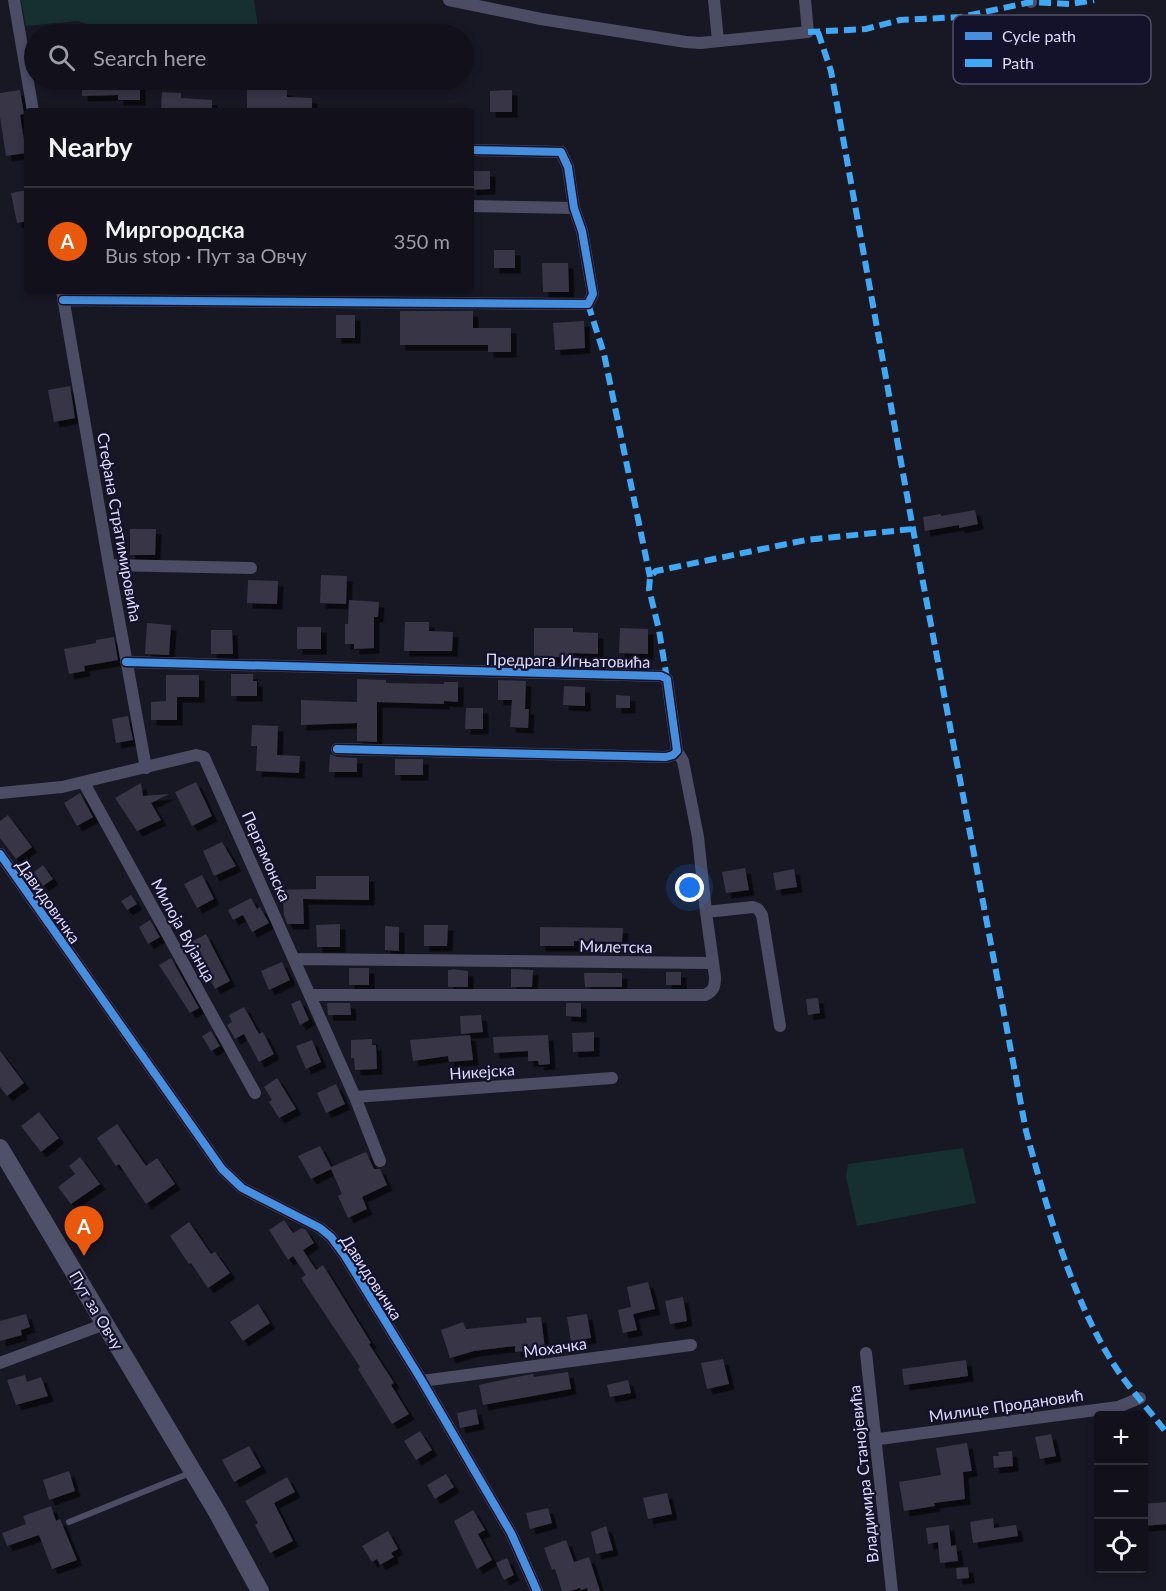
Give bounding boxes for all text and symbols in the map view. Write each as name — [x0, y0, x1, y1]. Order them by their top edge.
legend — [953, 15, 1151, 84]
search box — [24, 24, 474, 90]
text: Cycle path — [1002, 26, 1076, 45]
icon: search — [45, 41, 78, 74]
text: Search here — [93, 44, 206, 71]
text: Path — [1002, 53, 1034, 72]
text: Nearby — [48, 131, 133, 163]
text: Миргородска — [105, 216, 245, 243]
text: A — [61, 229, 74, 253]
text: 350 m — [394, 229, 450, 253]
text: Bus stop · Пут за Овчу — [105, 243, 307, 267]
street label: Стефана Стратимировића — [94, 431, 146, 623]
street label: Предрага Игњатовића — [485, 649, 651, 671]
street label: Пергамонска — [239, 808, 295, 904]
street label: Давидовичка — [13, 855, 85, 947]
your location — [675, 873, 704, 902]
street label: Милоја Вујанца — [148, 875, 220, 985]
street label: Милетска — [579, 936, 653, 956]
street label: Никејска — [449, 1059, 515, 1083]
pin: A — [64, 1206, 104, 1256]
street label: Давидовичка — [337, 1231, 407, 1323]
street label: Пут за Овчу — [66, 1267, 128, 1353]
street label: Мохачка — [522, 1333, 588, 1361]
street label: Владимира Станојевића — [844, 1384, 882, 1564]
street label: Милице Продановић — [927, 1385, 1085, 1425]
map controls — [1094, 1411, 1148, 1573]
button: + — [1094, 1411, 1148, 1465]
button: − — [1094, 1465, 1148, 1519]
button: locate — [1094, 1519, 1148, 1573]

